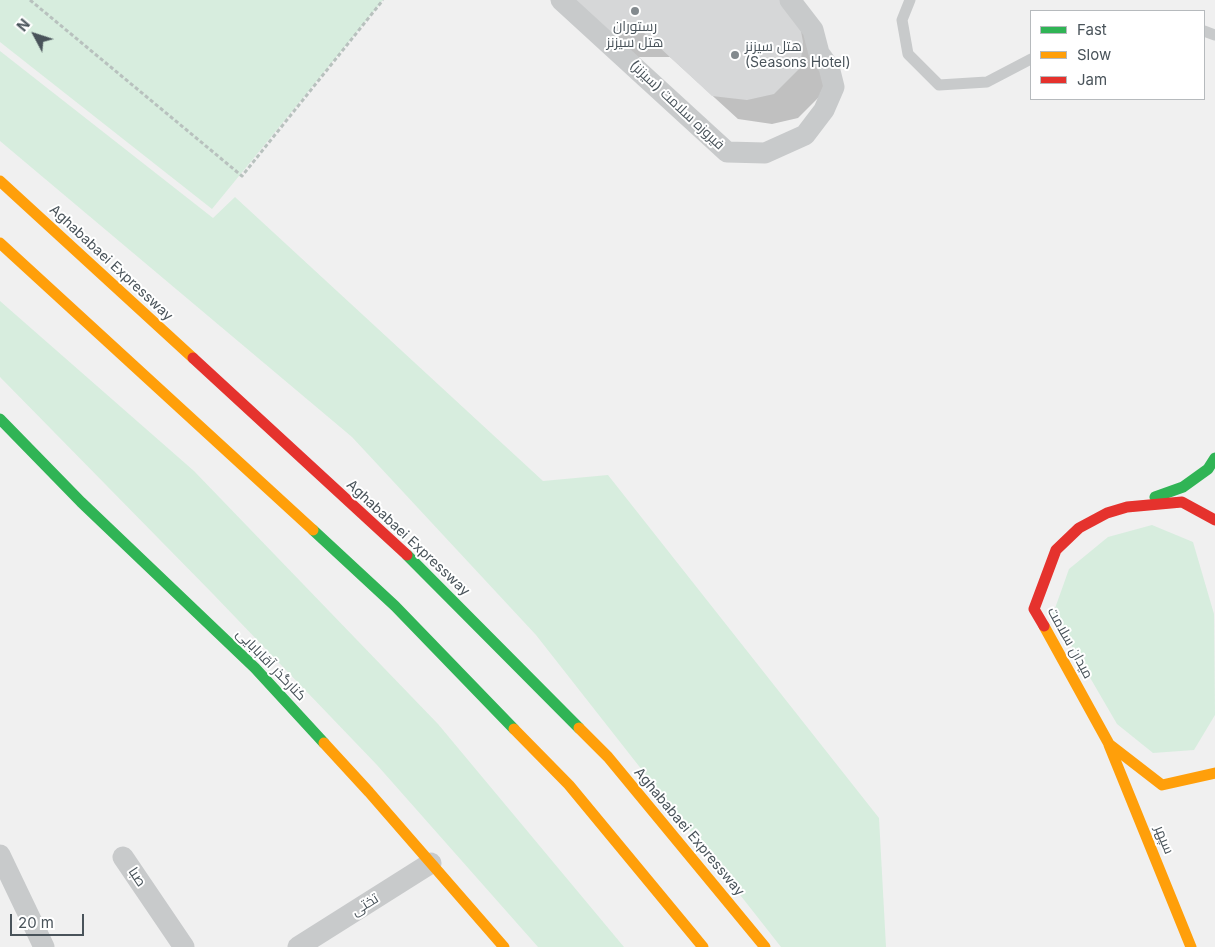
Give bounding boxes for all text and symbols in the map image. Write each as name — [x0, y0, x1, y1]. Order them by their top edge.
marker: رستوران هتل سیزنز — [629, 5, 641, 17]
north arrow — [10, 10, 60, 60]
legend — [1030, 10, 1205, 100]
text: N — [13, 15, 33, 35]
place label: رستوران هتل سیزنز — [607, 19, 663, 52]
text: Fast — [1077, 20, 1107, 39]
place label: هتل سیزنز (Seasons Hotel) — [745, 39, 851, 72]
text: Slow — [1077, 45, 1111, 64]
marker: هتل سیزنز (Seasons Hotel) — [729, 49, 741, 61]
street label: فیروزه سلامت (سیزنز) — [626, 57, 728, 153]
text: Jam — [1077, 70, 1107, 89]
street label: Aghababaei Expressway — [46, 201, 176, 325]
street label: Aghababaei Expressway — [343, 476, 473, 600]
street label: میدان سلامت — [1043, 604, 1097, 682]
street label: کنارگذر آقابابایی — [232, 626, 310, 704]
street label: Aghababaei Expressway — [630, 764, 748, 900]
street label: سپهر — [1151, 823, 1177, 857]
street label: صبا — [125, 864, 149, 890]
street label: تختی — [348, 890, 382, 920]
scale bar — [12, 904, 86, 936]
text: 20 m — [18, 913, 54, 932]

